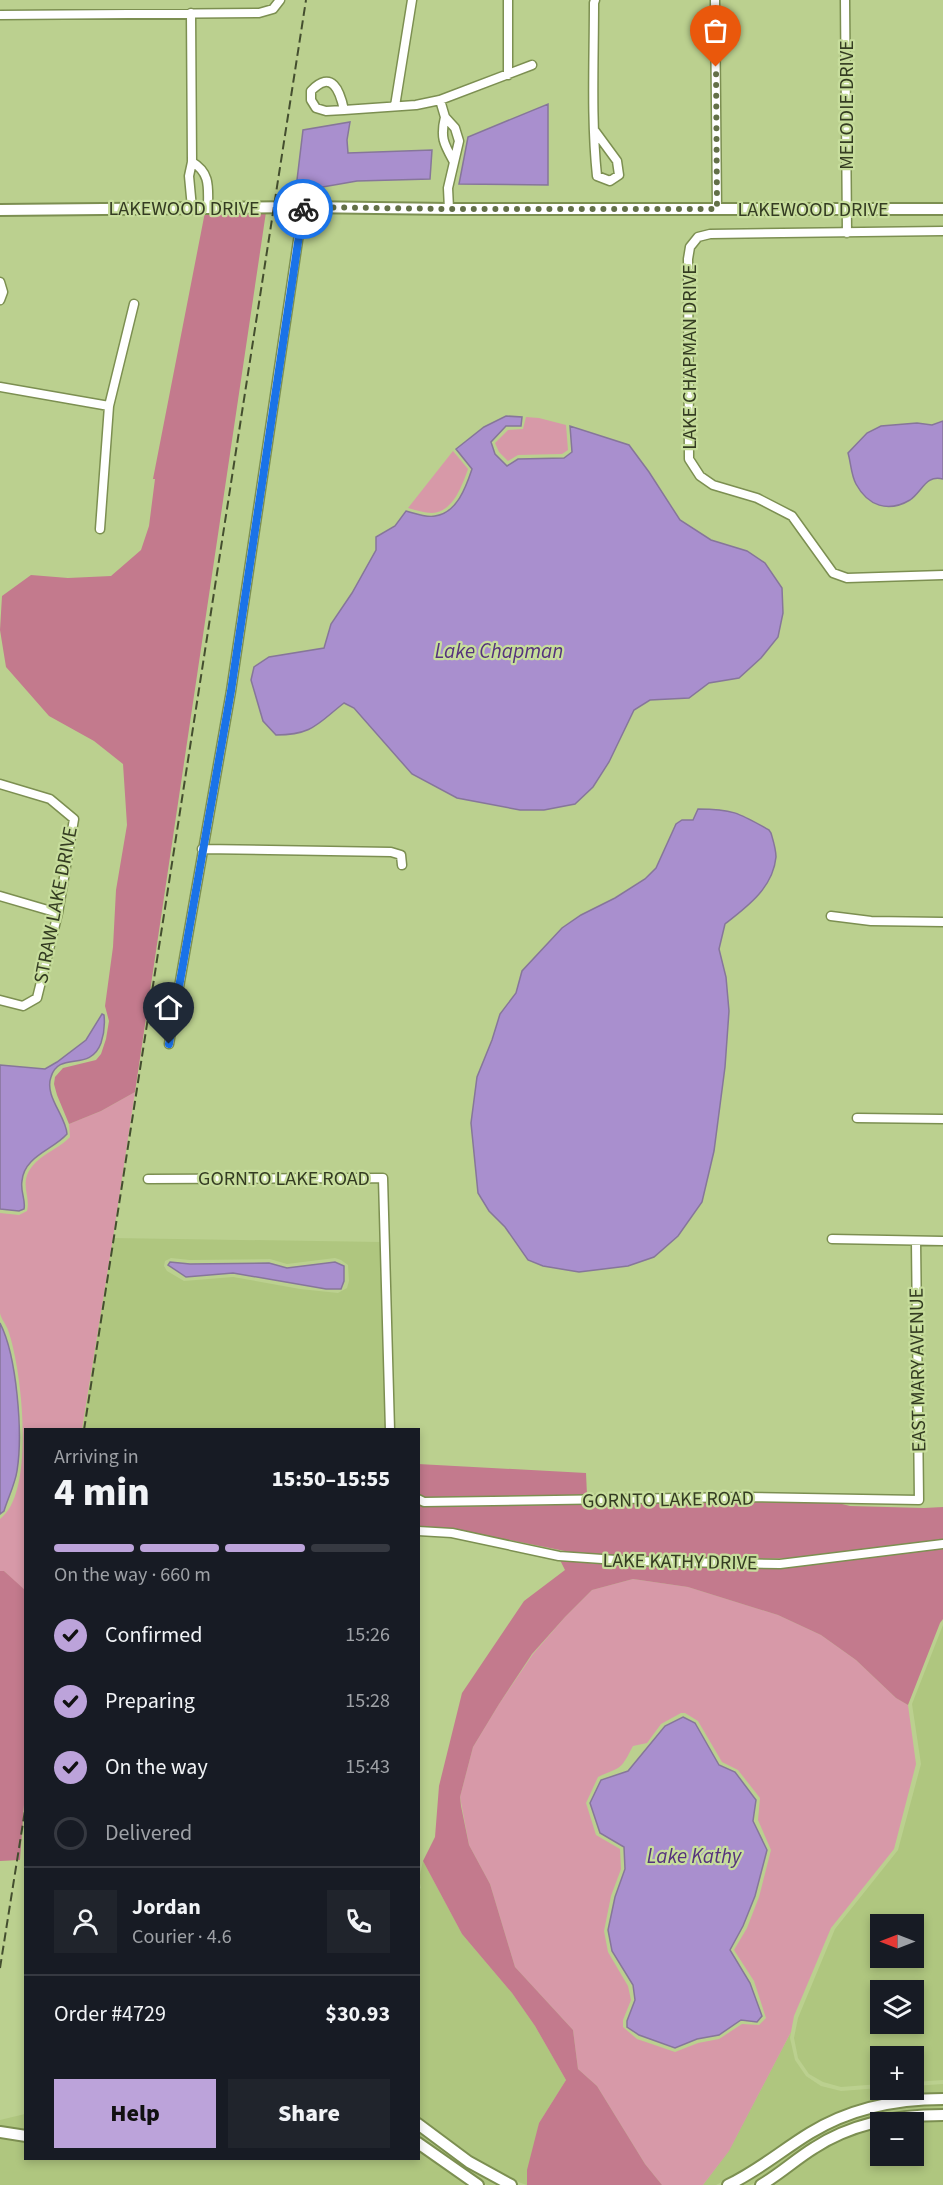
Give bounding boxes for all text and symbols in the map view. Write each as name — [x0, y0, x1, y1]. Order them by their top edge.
pin — [690, 5, 741, 67]
icon: bag — [699, 14, 732, 47]
street label: MELODIE DRIVE — [833, 40, 861, 170]
courier — [273, 179, 333, 239]
icon: bike — [287, 193, 320, 226]
street label: LAKEWOOD DRIVE — [109, 195, 260, 223]
street label: LAKEWOOD DRIVE — [738, 196, 889, 224]
street label: LAKE CHAPMAN DRIVE — [676, 264, 704, 450]
water label: Lake Chapman — [435, 636, 563, 666]
street label: STRAW LAKE DRIVE — [27, 824, 85, 986]
pin — [143, 982, 194, 1044]
icon: home — [152, 991, 185, 1024]
street label: GORNTO LAKE ROAD — [198, 1165, 370, 1193]
street label: EAST MARY AVENUE — [903, 1288, 933, 1452]
text: Arriving in — [54, 1443, 139, 1471]
text: 15:50–15:55 — [272, 1463, 390, 1495]
text: 4 min — [54, 1465, 150, 1521]
street label: GORNTO LAKE ROAD — [582, 1485, 754, 1515]
street label: LAKE KATHY DRIVE — [602, 1547, 758, 1577]
text: On the way · 660 m — [54, 1561, 211, 1589]
icon: check — [54, 1619, 87, 1652]
text: Confirmed — [105, 1619, 202, 1651]
text: 15:26 — [345, 1621, 390, 1649]
icon: check — [54, 1685, 87, 1718]
text: Preparing — [105, 1685, 195, 1717]
text: 15:28 — [345, 1687, 390, 1715]
icon: check — [54, 1751, 87, 1784]
text: On the way — [105, 1751, 208, 1783]
text: 15:43 — [345, 1753, 390, 1781]
text: Delivered — [105, 1817, 192, 1849]
water label: Lake Kathy — [647, 1841, 743, 1871]
button: person — [54, 1890, 117, 1953]
button: phone — [327, 1890, 390, 1953]
text: Jordan — [132, 1891, 201, 1923]
north arrow — [870, 1914, 924, 1968]
map controls — [870, 1914, 924, 2166]
text: Courier · 4.6 — [132, 1923, 232, 1951]
button: layers — [870, 1980, 924, 2034]
text: Order #4729 — [54, 1998, 166, 2030]
text: $30.93 — [325, 1998, 390, 2030]
button: + — [870, 2046, 924, 2100]
button: Help — [54, 2079, 216, 2148]
button: Share — [228, 2079, 390, 2148]
button: − — [870, 2112, 924, 2166]

